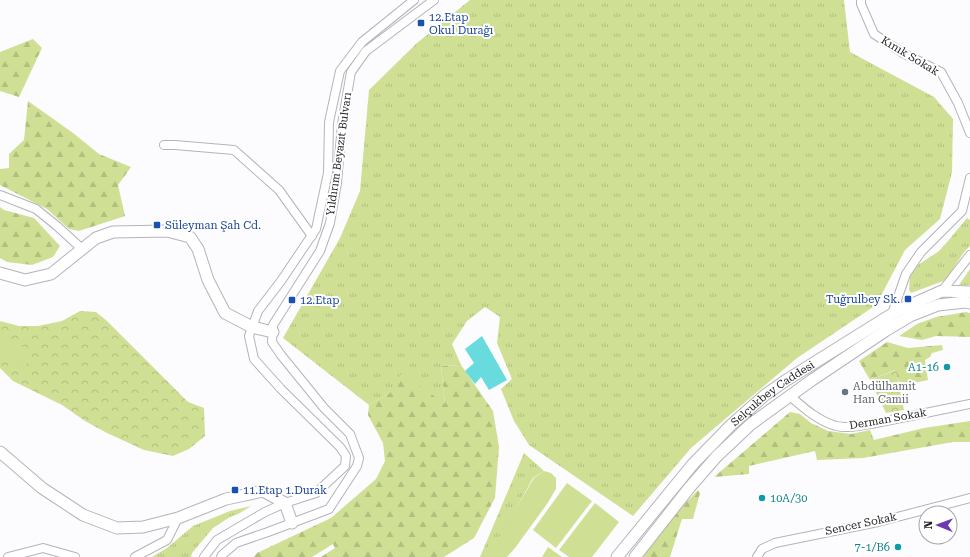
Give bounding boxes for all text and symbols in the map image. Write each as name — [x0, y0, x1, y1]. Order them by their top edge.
place label: 12.Etap Okul Durağı — [429, 11, 494, 37]
marker: 12.Etap Okul Durağı — [416, 18, 426, 28]
street label: Kınık Sokak — [879, 34, 941, 78]
street label: Yıldırım Beyazıt Bulvarı — [324, 91, 354, 217]
place label: Süleyman Şah Cd. — [165, 219, 261, 232]
marker: Süleyman Şah Cd. — [152, 220, 162, 230]
place label: Tuğrulbey Sk. — [826, 293, 900, 306]
place label: 12.Etap — [300, 294, 339, 307]
marker: Tuğrulbey Sk. — [903, 294, 913, 304]
marker: 12.Etap — [287, 295, 297, 305]
street label: Selçukbey Caddesi — [728, 358, 817, 429]
place label: A1-16 — [908, 361, 939, 374]
marker: A1-16 — [942, 362, 952, 372]
place label: Abdülhamit Han Camii — [853, 380, 916, 406]
marker: Abdülhamit Han Camii — [840, 387, 850, 397]
street label: Derman Sokak — [848, 406, 928, 432]
place label: 11.Etap 1.Durak — [243, 484, 327, 497]
marker: 11.Etap 1.Durak — [230, 485, 240, 495]
place label: 10A/30 — [770, 492, 807, 505]
marker: 10A/30 — [757, 493, 767, 503]
north arrow — [918, 505, 958, 545]
street label: Sencer Sokak — [824, 510, 898, 538]
text: N — [922, 520, 935, 529]
place label: 7-1/B6 — [855, 541, 890, 554]
marker: 7-1/B6 — [893, 542, 903, 552]

